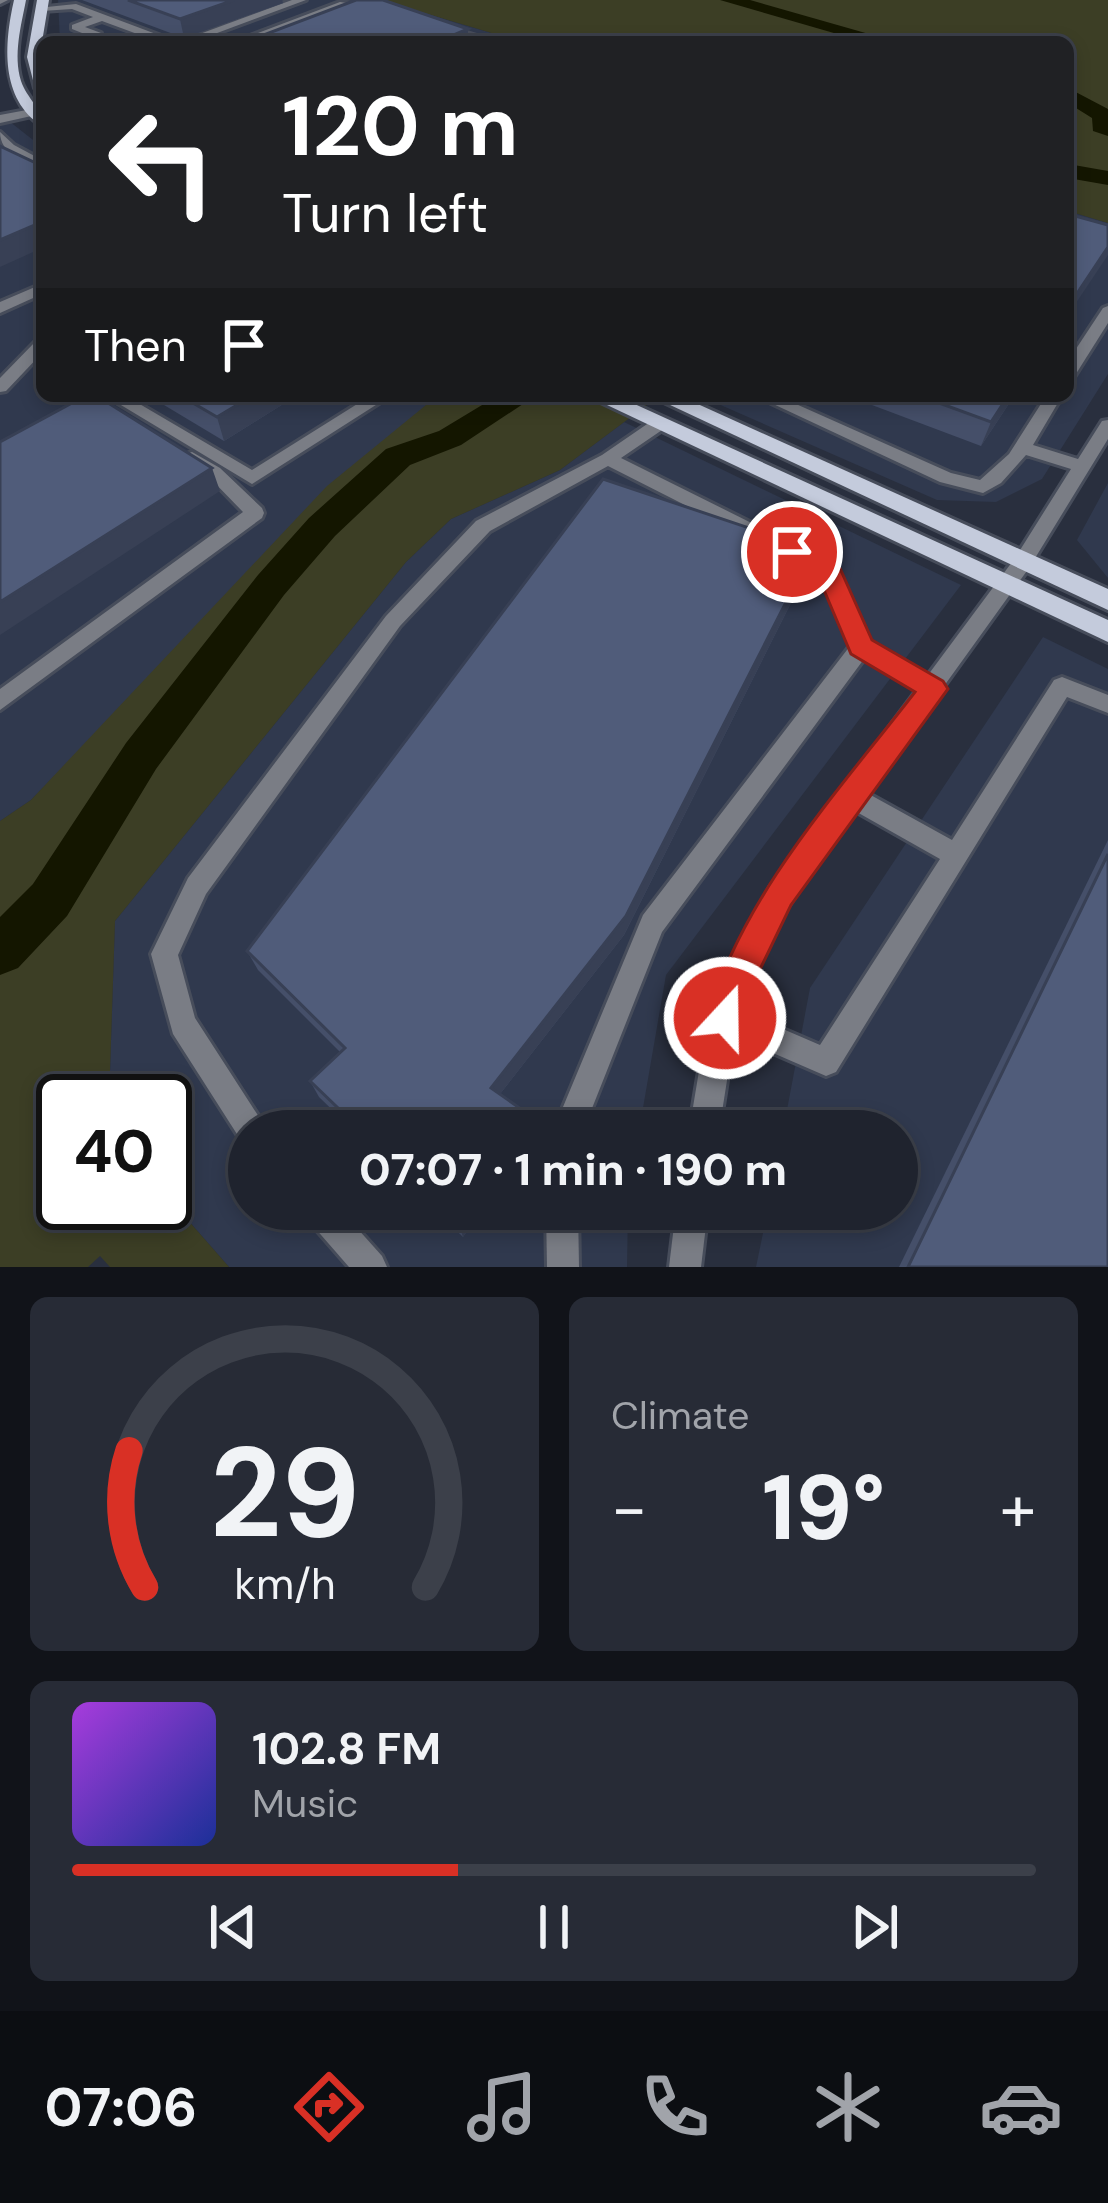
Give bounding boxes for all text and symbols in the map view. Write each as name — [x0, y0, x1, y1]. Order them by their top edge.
text: 120 m — [282, 72, 519, 181]
icon: left — [84, 84, 240, 240]
text: Turn left — [282, 178, 488, 249]
icon: arrive — [211, 312, 277, 378]
text: Then — [84, 316, 187, 375]
pin — [741, 501, 843, 603]
icon: arrive — [759, 519, 825, 585]
position arrow — [662, 955, 788, 1081]
speed limit sign: 40 — [36, 1074, 192, 1230]
text: 07:07 · 1 min · 190 m — [359, 1140, 787, 1199]
text: Climate — [611, 1390, 749, 1441]
text: 29 — [209, 1412, 360, 1575]
text: 19° — [762, 1450, 885, 1567]
text: − — [611, 1466, 647, 1551]
text: + — [1000, 1466, 1036, 1551]
text: km/h — [234, 1556, 335, 1612]
text: 102.8 FM — [252, 1719, 441, 1778]
text: Music — [252, 1778, 358, 1829]
icon: previous — [200, 1894, 266, 1960]
icon: pause — [521, 1894, 587, 1960]
icon: next — [842, 1894, 908, 1960]
icon: directions — [287, 2065, 371, 2149]
icon: music — [460, 2065, 544, 2149]
icon: phone — [633, 2065, 717, 2149]
icon: climate — [806, 2065, 890, 2149]
icon: car — [979, 2065, 1063, 2149]
text: 07:06 — [45, 2072, 197, 2143]

